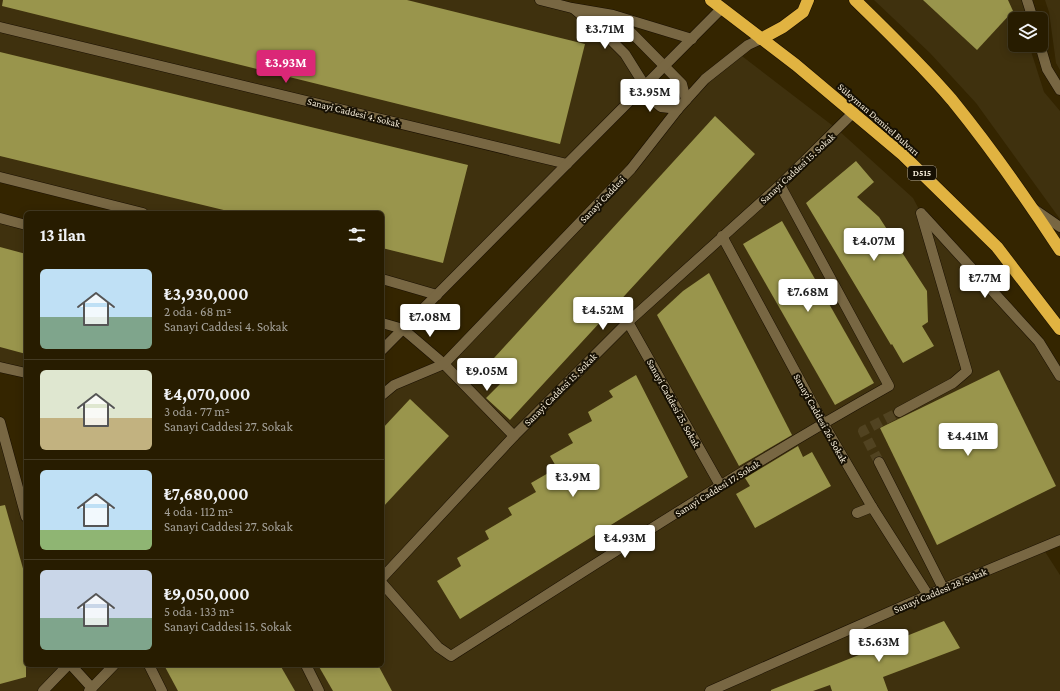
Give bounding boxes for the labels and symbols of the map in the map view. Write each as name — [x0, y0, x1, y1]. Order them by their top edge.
pin: ₺3.71M — [572, 16, 638, 50]
pin: ₺3.93M — [253, 50, 319, 84]
pin: ₺3.95M — [617, 79, 683, 113]
street label: Süleyman Demirel Bulvarı — [836, 81, 922, 158]
street label: Sanayi Caddesi 4. Sokak — [306, 96, 402, 129]
street label: Sanayi Caddesi 15. Sokak — [758, 131, 837, 206]
road number: D515 — [908, 166, 936, 180]
street label: Sanayi Caddesi — [577, 174, 628, 225]
pin: ₺4.07M — [841, 228, 907, 262]
pin: ₺7.7M — [957, 265, 1013, 299]
pin: ₺7.68M — [775, 279, 841, 313]
pin: ₺4.52M — [570, 297, 636, 331]
pin: ₺7.08M — [397, 304, 463, 338]
street label: Sanayi Caddesi 15. Sokak — [522, 351, 599, 428]
street label: Sanayi Caddesi 25. Sokak — [645, 357, 703, 450]
pin: ₺9.05M — [454, 358, 520, 392]
street label: Sanayi Caddesi 26. Sokak — [792, 372, 850, 465]
pin: ₺4.41M — [935, 423, 1001, 457]
street label: Sanayi Caddesi 17. Sokak — [673, 458, 762, 519]
pin: ₺3.9M — [545, 464, 601, 498]
pin: ₺4.93M — [592, 525, 658, 559]
street label: Sanayi Caddesi 28. Sokak — [892, 566, 989, 615]
pin: ₺5.63M — [846, 629, 912, 663]

